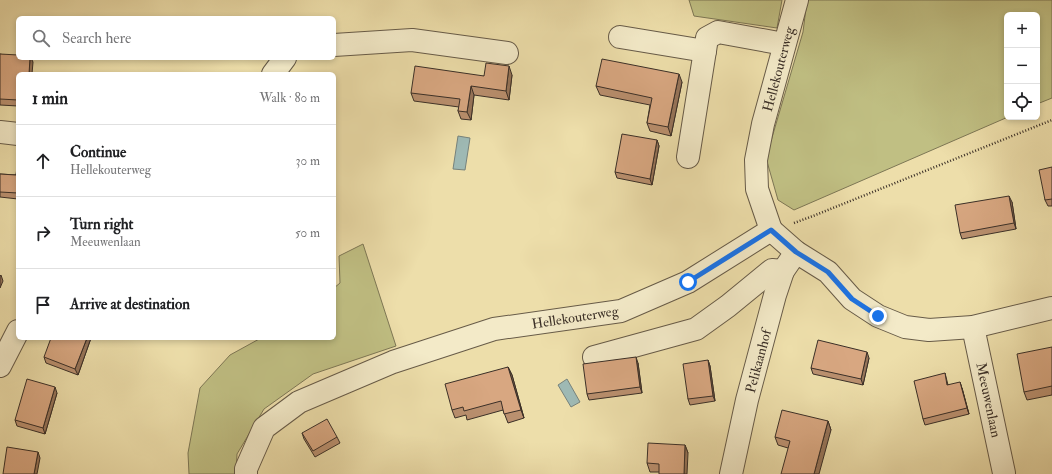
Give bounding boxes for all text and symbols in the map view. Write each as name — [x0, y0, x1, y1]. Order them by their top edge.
map controls — [1004, 12, 1040, 120]
button: + — [1004, 12, 1040, 48]
search box — [16, 16, 336, 60]
street label: Hellekouterweg — [759, 24, 798, 114]
icon: search — [30, 27, 52, 49]
text: Search here — [62, 29, 131, 48]
button: − — [1004, 48, 1040, 84]
button: locate — [1004, 84, 1040, 120]
text: 1 min — [32, 88, 68, 109]
text: Walk · 80 m — [259, 90, 320, 106]
text: Continue — [70, 143, 126, 162]
icon: ahead — [32, 150, 54, 172]
text: 30 m — [296, 153, 320, 169]
text: Hellekouterweg — [70, 162, 151, 178]
text: Turn right — [70, 215, 133, 234]
icon: right — [32, 222, 54, 244]
text: 50 m — [295, 225, 320, 241]
text: Meeuwenlaan — [70, 234, 141, 250]
route start — [679, 273, 697, 291]
icon: arrive — [32, 294, 54, 316]
text: Arrive at destination — [70, 295, 190, 314]
street label: Hellekouterweg — [531, 302, 621, 333]
route end — [869, 307, 887, 325]
street label: Pelikaanhof — [742, 325, 776, 395]
street label: Meeuwenlaan — [972, 361, 1005, 439]

